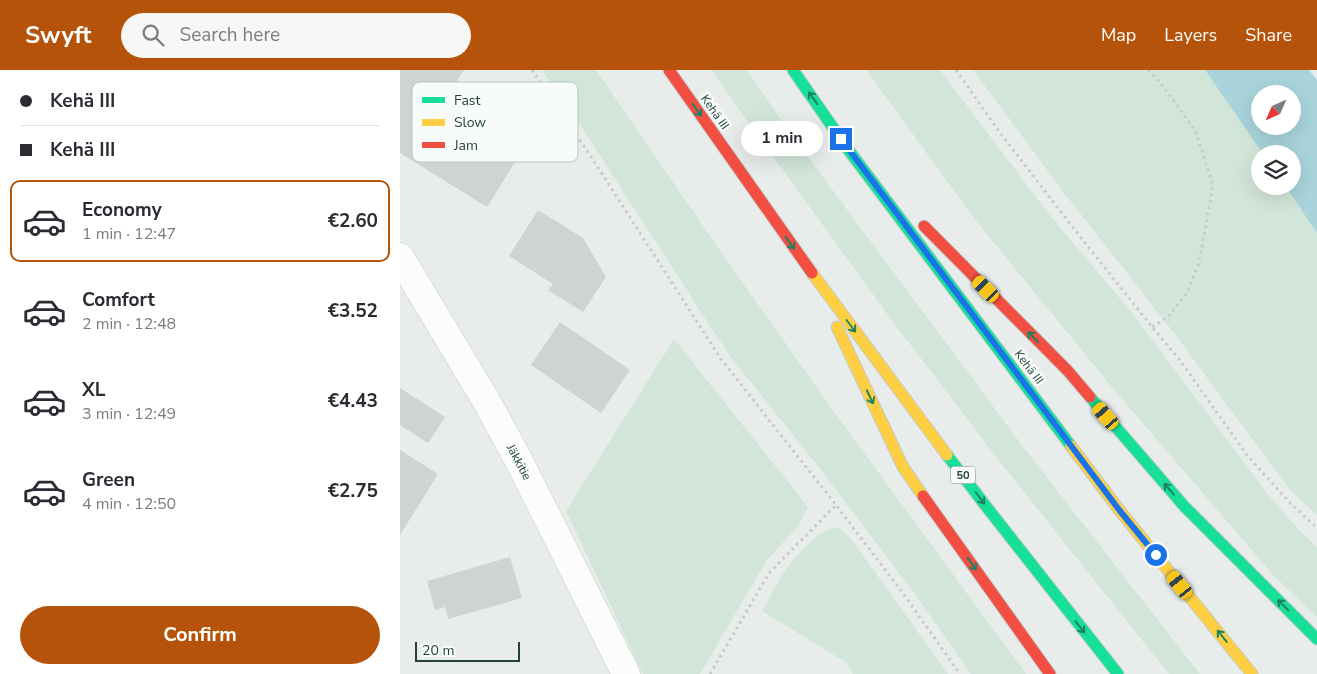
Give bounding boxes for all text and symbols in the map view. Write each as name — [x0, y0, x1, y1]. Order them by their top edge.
search box — [121, 13, 471, 58]
text: Swyft — [25, 19, 91, 51]
icon: search — [139, 21, 167, 49]
text: Search here — [179, 22, 280, 48]
text: Map — [1101, 23, 1136, 47]
text: Layers — [1164, 23, 1217, 47]
text: Share — [1245, 23, 1292, 47]
legend — [412, 82, 578, 162]
north arrow — [1251, 85, 1301, 135]
map controls — [1251, 85, 1301, 195]
text: Kehä III — [50, 88, 115, 114]
text: Fast — [454, 91, 480, 110]
street label: Kehä III — [697, 91, 733, 133]
one-way arrow — [808, 91, 818, 105]
one-way arrow — [692, 103, 702, 117]
text: Slow — [454, 113, 486, 132]
callout: 1 min — [741, 122, 824, 156]
text: 1 min — [761, 127, 803, 149]
route end — [830, 128, 852, 150]
text: Jam — [453, 136, 478, 155]
text: Kehä III — [50, 137, 115, 163]
button: layers — [1251, 145, 1301, 195]
text: Economy — [82, 197, 162, 223]
icon: car — [22, 199, 67, 244]
text: €2.60 — [328, 208, 378, 234]
text: 1 min · 12:47 — [82, 223, 176, 245]
one-way arrow — [785, 236, 795, 250]
car — [970, 273, 1001, 305]
text: Comfort — [82, 287, 155, 313]
icon: car — [22, 289, 67, 334]
text: €3.52 — [328, 298, 378, 324]
text: 2 min · 12:48 — [82, 313, 176, 335]
one-way arrow — [846, 319, 857, 332]
one-way arrow — [1027, 331, 1039, 343]
street label: Kehä III — [1011, 347, 1047, 387]
text: XL — [82, 377, 105, 403]
icon: car — [22, 379, 67, 424]
text: €4.43 — [328, 388, 378, 414]
one-way arrow — [865, 389, 875, 404]
car — [1090, 400, 1121, 432]
text: 3 min · 12:49 — [82, 403, 176, 425]
street label: Jäkkitie — [502, 440, 535, 483]
road number: 50 — [950, 466, 976, 484]
text: Green — [82, 467, 135, 493]
icon: car — [22, 469, 67, 514]
text: €2.75 — [328, 478, 378, 504]
one-way arrow — [1163, 482, 1175, 495]
one-way arrow — [975, 491, 985, 505]
text: 4 min · 12:50 — [82, 493, 176, 515]
route start — [1145, 544, 1167, 566]
one-way arrow — [967, 557, 977, 571]
car — [1164, 569, 1195, 601]
one-way arrow — [1277, 599, 1289, 611]
button: Confirm — [20, 606, 380, 664]
one-way arrow — [1075, 620, 1086, 633]
one-way arrow — [1216, 630, 1227, 643]
scale bar — [415, 639, 520, 662]
text: 20 m — [422, 641, 454, 660]

